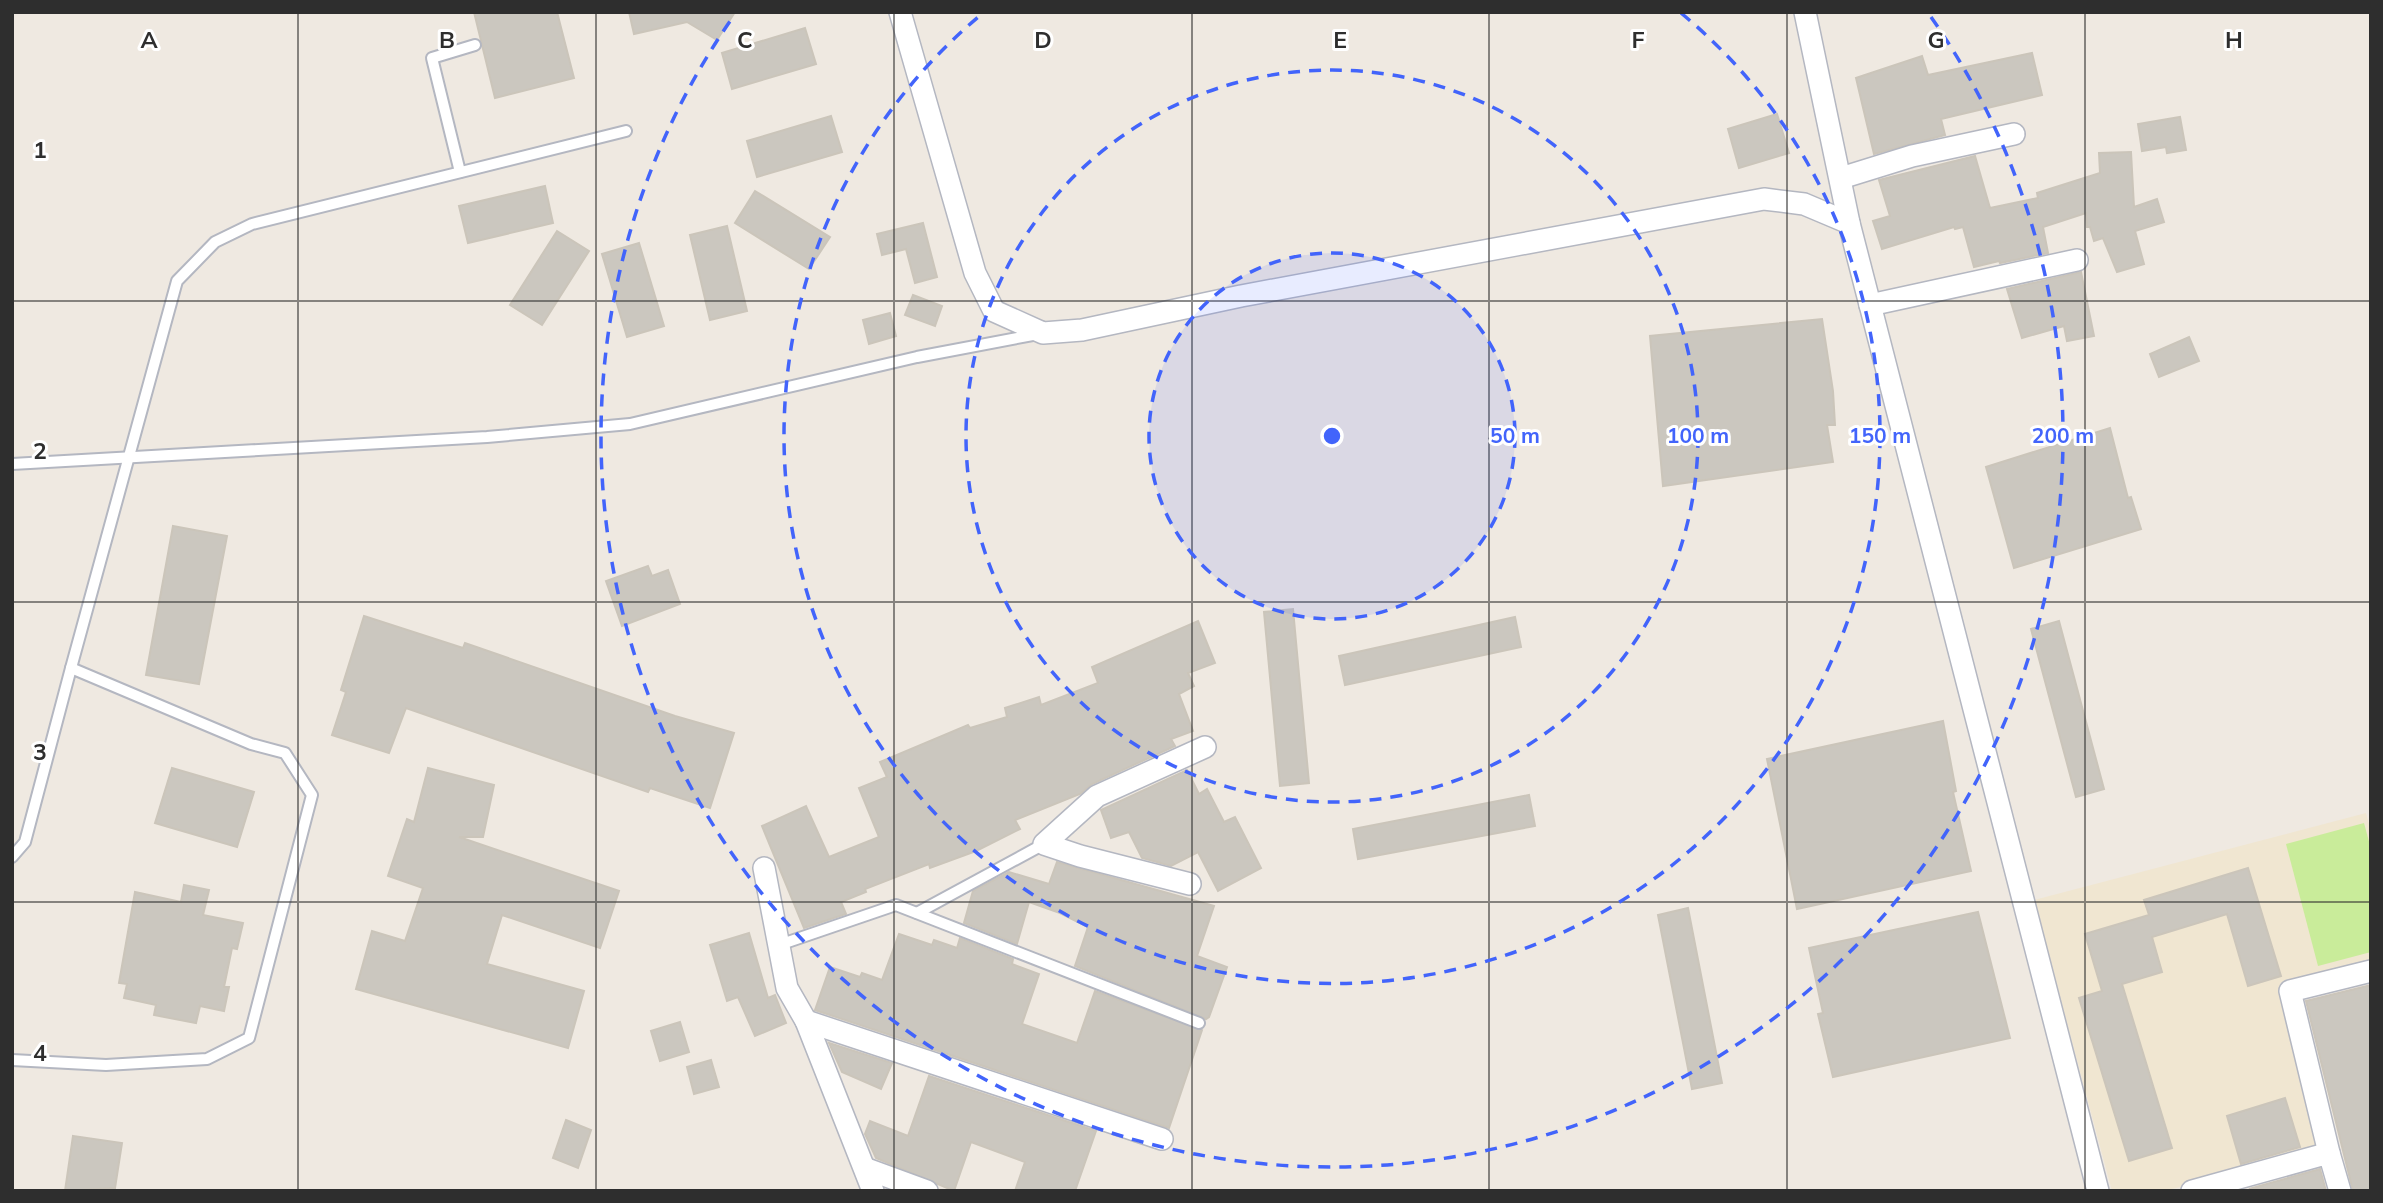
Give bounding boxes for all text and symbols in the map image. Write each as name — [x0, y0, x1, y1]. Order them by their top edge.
text: A — [140, 25, 158, 54]
text: B — [439, 25, 455, 54]
text: C — [737, 25, 753, 54]
text: D — [1034, 25, 1052, 54]
text: E — [1333, 25, 1347, 54]
text: F — [1631, 25, 1645, 54]
text: G — [1927, 25, 1945, 54]
text: H — [2225, 25, 2243, 54]
text: 1 — [33, 135, 47, 164]
text: 50 m — [1490, 422, 1540, 448]
text: 100 m — [1667, 422, 1729, 448]
text: 150 m — [1849, 422, 1911, 448]
text: 200 m — [2032, 422, 2094, 448]
centre of rings — [1320, 424, 1344, 448]
text: 2 — [33, 436, 47, 465]
text: 3 — [33, 737, 47, 766]
text: 4 — [33, 1038, 47, 1067]

